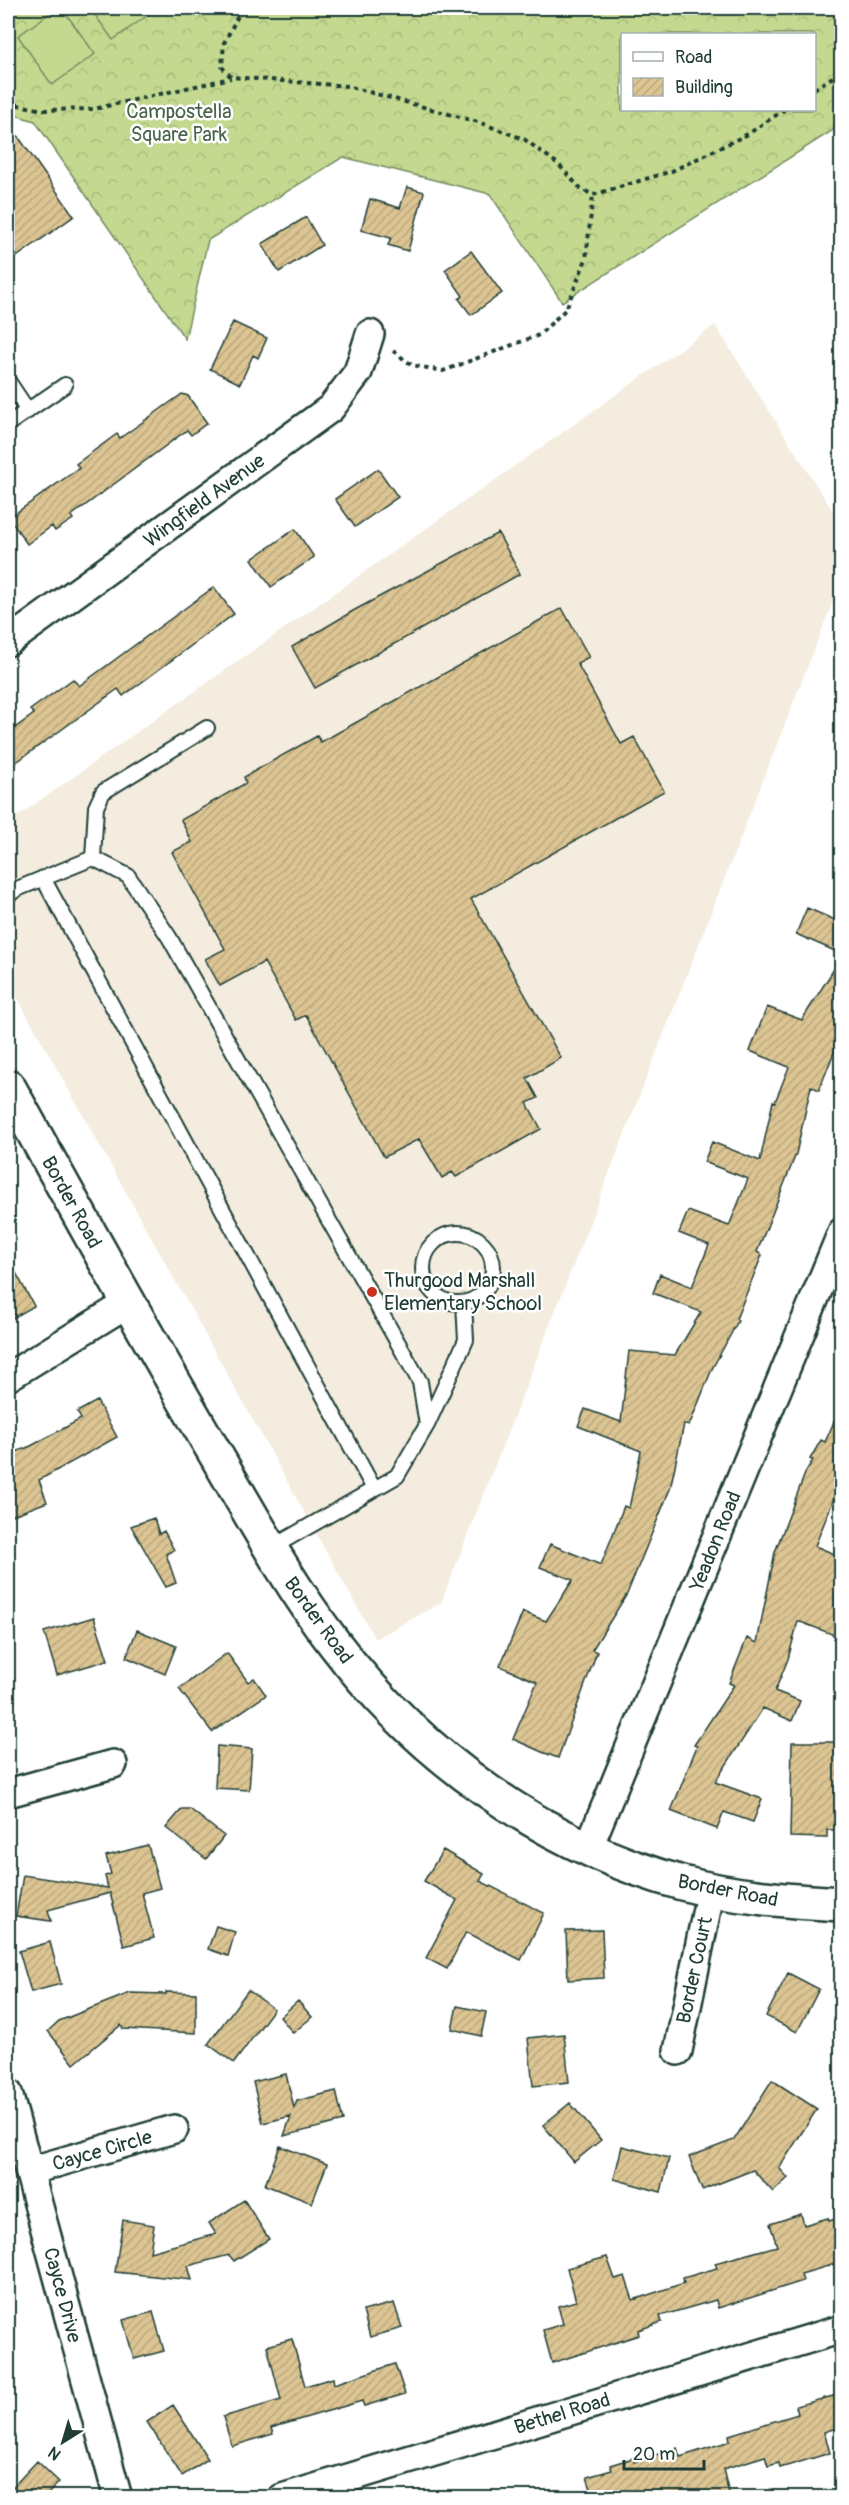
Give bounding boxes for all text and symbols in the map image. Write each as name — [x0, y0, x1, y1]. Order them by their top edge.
legend — [621, 33, 816, 111]
text: Road — [675, 46, 712, 69]
text: Building — [675, 76, 733, 99]
park label: Campostella Square Park — [126, 99, 232, 147]
street label: Wingfield Avenue — [139, 448, 270, 553]
street label: Border Road — [36, 1152, 107, 1253]
place label: Thurgood Marshall Elementary School — [384, 1268, 542, 1316]
marker: Thurgood Marshall Elementary School — [365, 1285, 379, 1299]
street label: Yeadon Road — [684, 1488, 747, 1596]
street label: Border Road — [279, 1572, 359, 1669]
street label: Border Road — [676, 1869, 780, 1912]
street label: Border Court — [671, 1914, 718, 2026]
street label: Cayce Circle — [49, 2124, 155, 2177]
street label: Cayce Drive — [38, 2245, 87, 2345]
street label: Bethel Road — [511, 2387, 613, 2440]
north arrow — [33, 2412, 93, 2472]
scale bar — [624, 2433, 704, 2471]
text: N — [44, 2442, 65, 2464]
text: 20 m — [633, 2443, 675, 2466]

